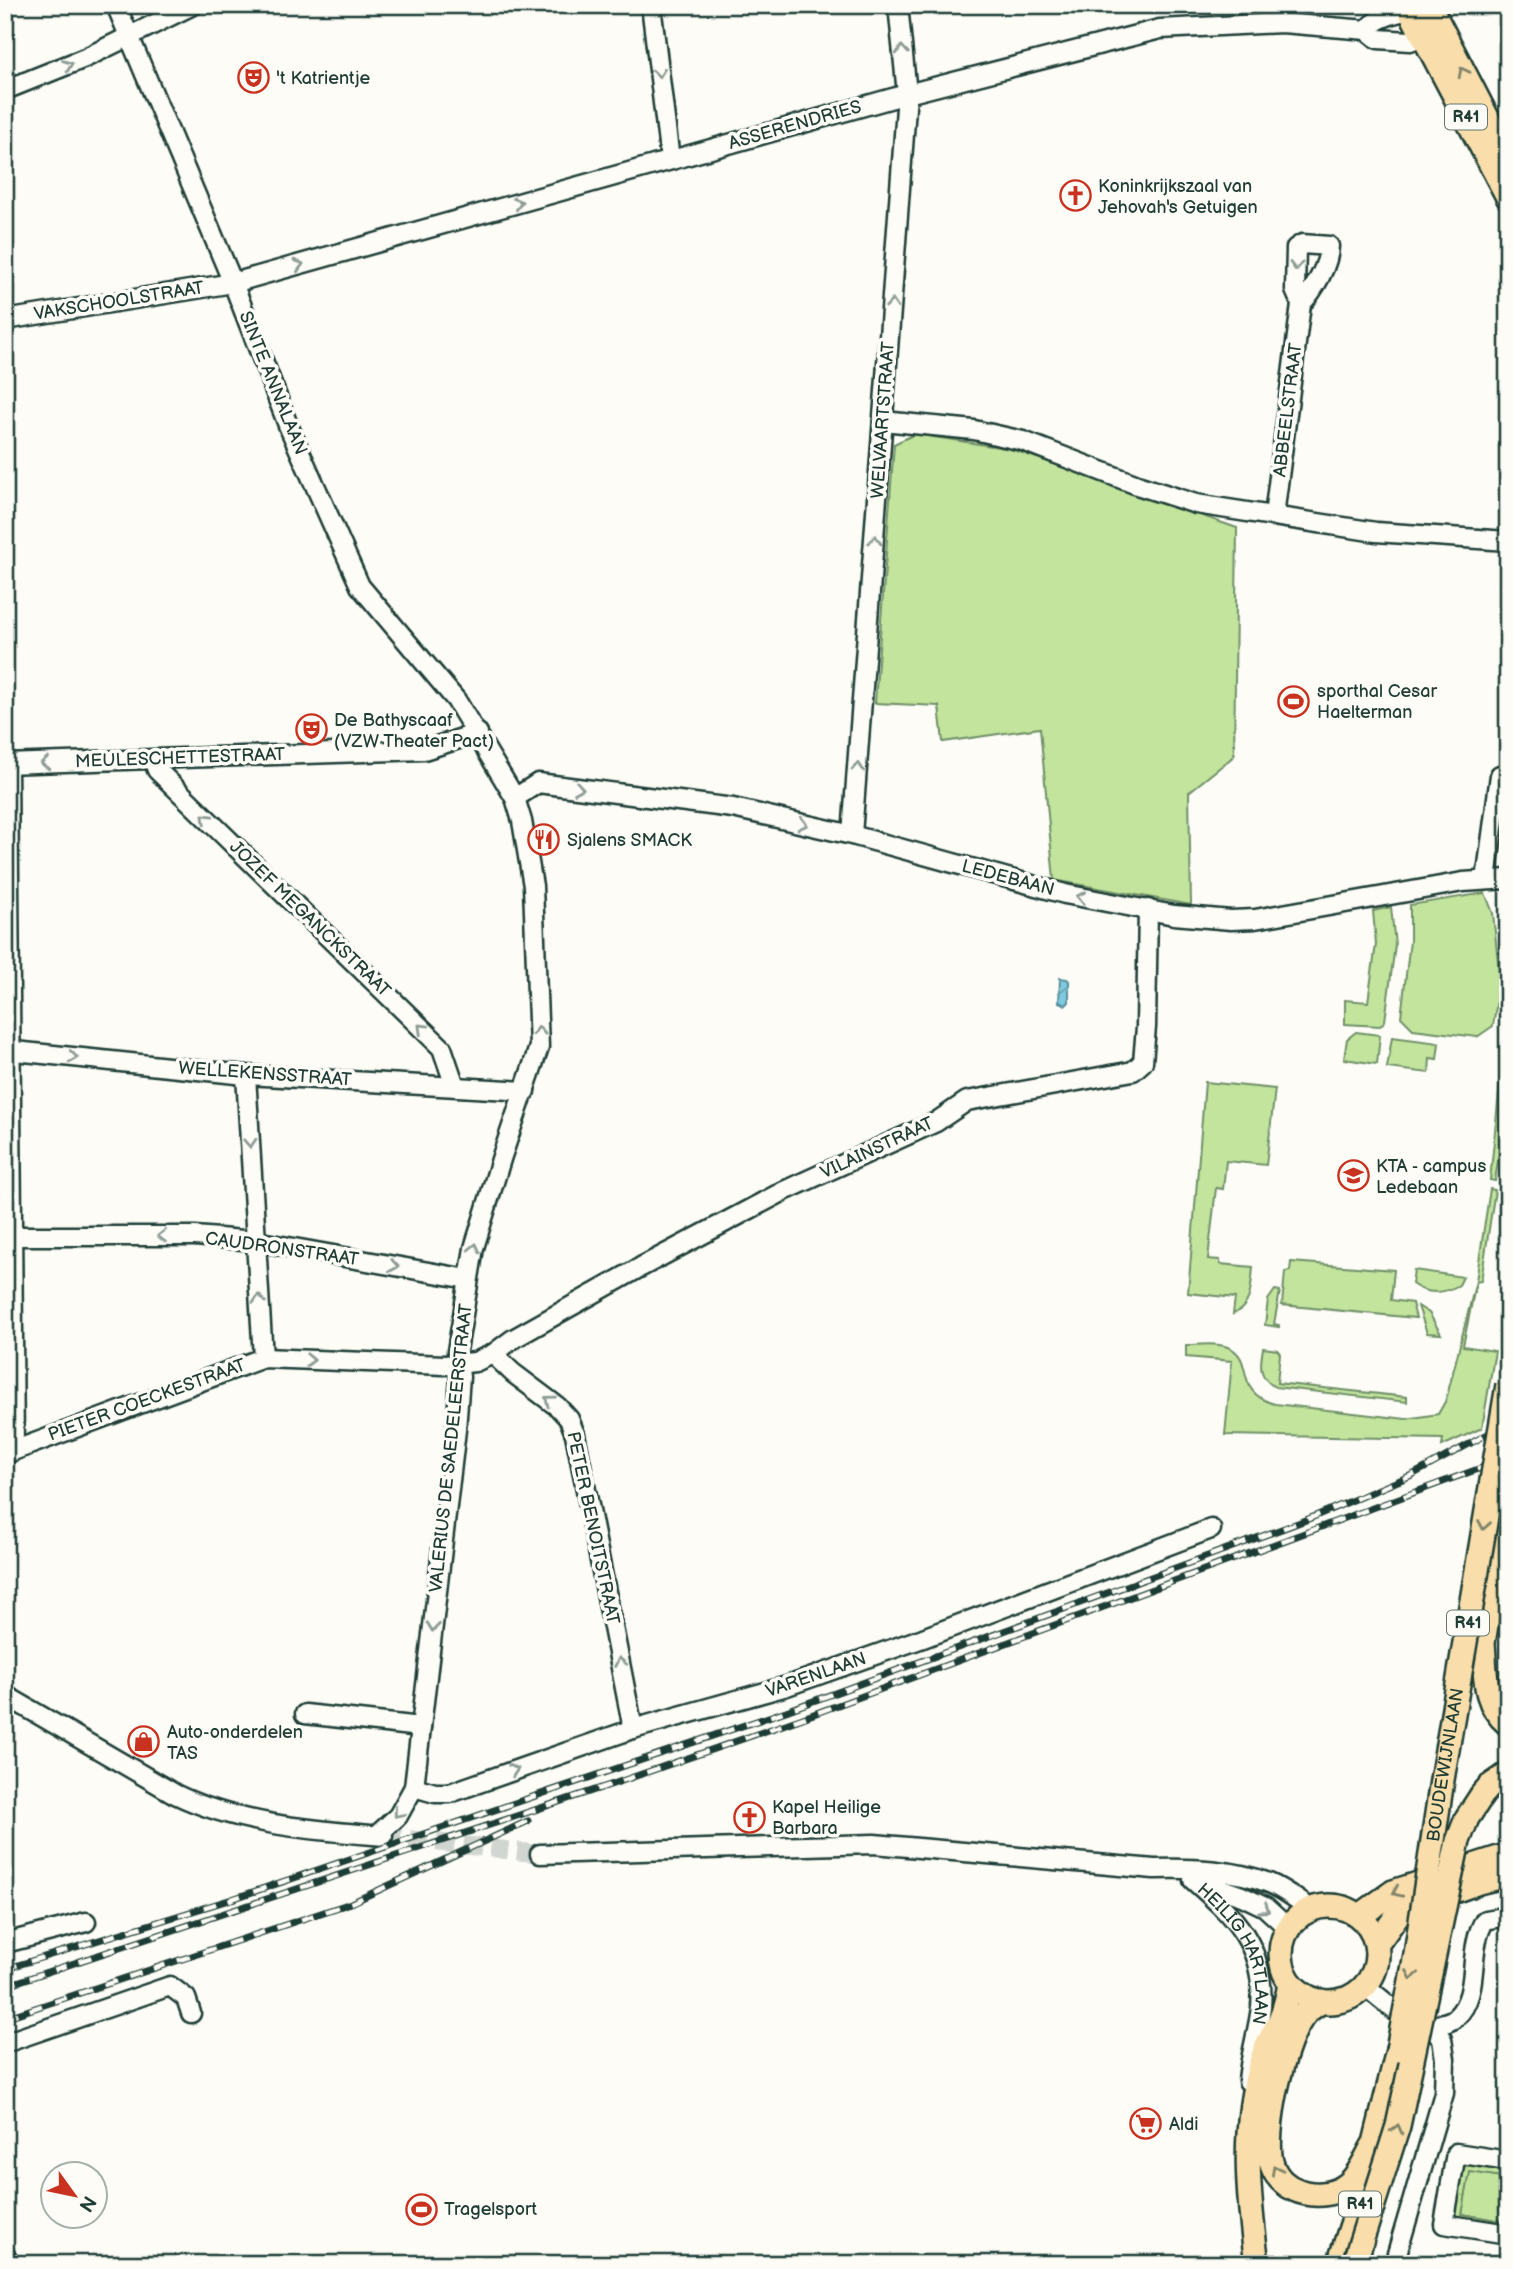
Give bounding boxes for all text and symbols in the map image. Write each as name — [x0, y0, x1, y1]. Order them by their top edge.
one-way arrow — [895, 44, 910, 56]
one-way arrow — [62, 59, 74, 73]
theatre icon: 't Katrientje — [236, 61, 270, 95]
one-way arrow — [652, 67, 667, 79]
one-way arrow — [1458, 67, 1472, 79]
place label: 't Katrientje — [276, 68, 371, 89]
street label: ASSERENDRIES — [726, 96, 864, 154]
road number: R41 — [1445, 105, 1487, 130]
place label: Koninkrijkszaal van Jehovah's Getuigen — [1098, 176, 1258, 218]
church icon: Koninkrijkszaal van Jehovah's Getuigen — [1058, 179, 1092, 213]
one-way arrow — [511, 197, 523, 211]
one-way arrow — [292, 258, 304, 273]
one-way arrow — [1288, 261, 1304, 272]
street label: VAKSCHOOLSTRAAT — [32, 277, 206, 325]
one-way arrow — [884, 298, 899, 309]
street label: SINTE ANNALAAN — [235, 308, 311, 458]
street label: WELVAARTSTRAAT — [867, 341, 899, 499]
street label: ABBEELSTRAAT — [1269, 342, 1307, 478]
one-way arrow — [867, 534, 882, 545]
place label: sporthal Cesar Haelterman — [1317, 681, 1437, 723]
sports icon: sporthal Cesar Haelterman — [1277, 684, 1311, 718]
place label: De Bathyscaaf (VZW Theater Pact) — [334, 710, 494, 752]
theatre icon: De Bathyscaaf (VZW Theater Pact) — [294, 713, 328, 747]
street label: MEULESCHETTESTRAAT — [75, 744, 286, 772]
one-way arrow — [39, 755, 50, 770]
one-way arrow — [850, 761, 865, 772]
one-way arrow — [573, 780, 585, 795]
one-way arrow — [202, 814, 215, 827]
one-way arrow — [797, 815, 809, 830]
restaurant icon: Sjalens SMACK — [527, 823, 561, 857]
place label: Sjalens SMACK — [567, 830, 692, 851]
street label: JOZEF MEGANCKSTRAAT — [225, 837, 395, 1002]
street label: LEDEBAAN — [959, 856, 1057, 900]
one-way arrow — [1075, 890, 1087, 905]
one-way arrow — [417, 1024, 430, 1037]
one-way arrow — [531, 1025, 546, 1036]
one-way arrow — [67, 1049, 79, 1064]
street label: WELLEKENSSTRAAT — [178, 1057, 353, 1091]
street label: VILAINSTRAAT — [817, 1113, 937, 1183]
one-way arrow — [242, 1138, 257, 1149]
place label: KTA - campus Ledebaan — [1376, 1156, 1486, 1198]
school or university icon: KTA - campus Ledebaan — [1336, 1159, 1370, 1193]
one-way arrow — [156, 1228, 167, 1244]
street label: CAUDRONSTRAAT — [204, 1228, 360, 1270]
one-way arrow — [466, 1242, 481, 1254]
one-way arrow — [388, 1258, 400, 1273]
one-way arrow — [252, 1293, 267, 1304]
street label: VALERIUS DE SAEDELEERSTRAAT — [425, 1302, 477, 1594]
one-way arrow — [305, 1352, 316, 1367]
street label: PIETER COECKESTRAAT — [45, 1354, 249, 1446]
one-way arrow — [544, 1396, 557, 1409]
street label: PETER BENOITSTRAAT — [562, 1430, 624, 1626]
one-way arrow — [1477, 1519, 1492, 1530]
road number: R41 — [1447, 1610, 1489, 1636]
one-way arrow — [425, 1621, 440, 1632]
street label: VARENLAAN — [763, 1648, 869, 1702]
one-way arrow — [613, 1656, 628, 1668]
street label: BOUDEWIJNLAAN — [1422, 1686, 1468, 1843]
place label: Auto-onderdelen TAS — [167, 1722, 303, 1764]
shop icon: Auto-onderdelen TAS — [127, 1725, 161, 1759]
one-way arrow — [508, 1764, 520, 1778]
place label: Kapel Heilige Barbara — [772, 1797, 881, 1839]
church icon: Kapel Heilige Barbara — [732, 1800, 766, 1834]
one-way arrow — [394, 1805, 407, 1818]
street label: HEILIG HARTLAAN — [1193, 1879, 1272, 2026]
one-way arrow — [1392, 1884, 1404, 1898]
one-way arrow — [1257, 1901, 1270, 1913]
one-way arrow — [1405, 1969, 1420, 1981]
supermarket icon: Aldi — [1129, 2107, 1163, 2141]
place label: Aldi — [1169, 2114, 1198, 2135]
one-way arrow — [1389, 2123, 1403, 2135]
north arrow — [38, 2160, 108, 2230]
one-way arrow — [1271, 2165, 1285, 2177]
text: N — [73, 2191, 101, 2216]
sports icon: Tragelsport — [404, 2192, 438, 2226]
road number: R41 — [1339, 2192, 1381, 2216]
place label: Tragelsport — [444, 2199, 538, 2220]

